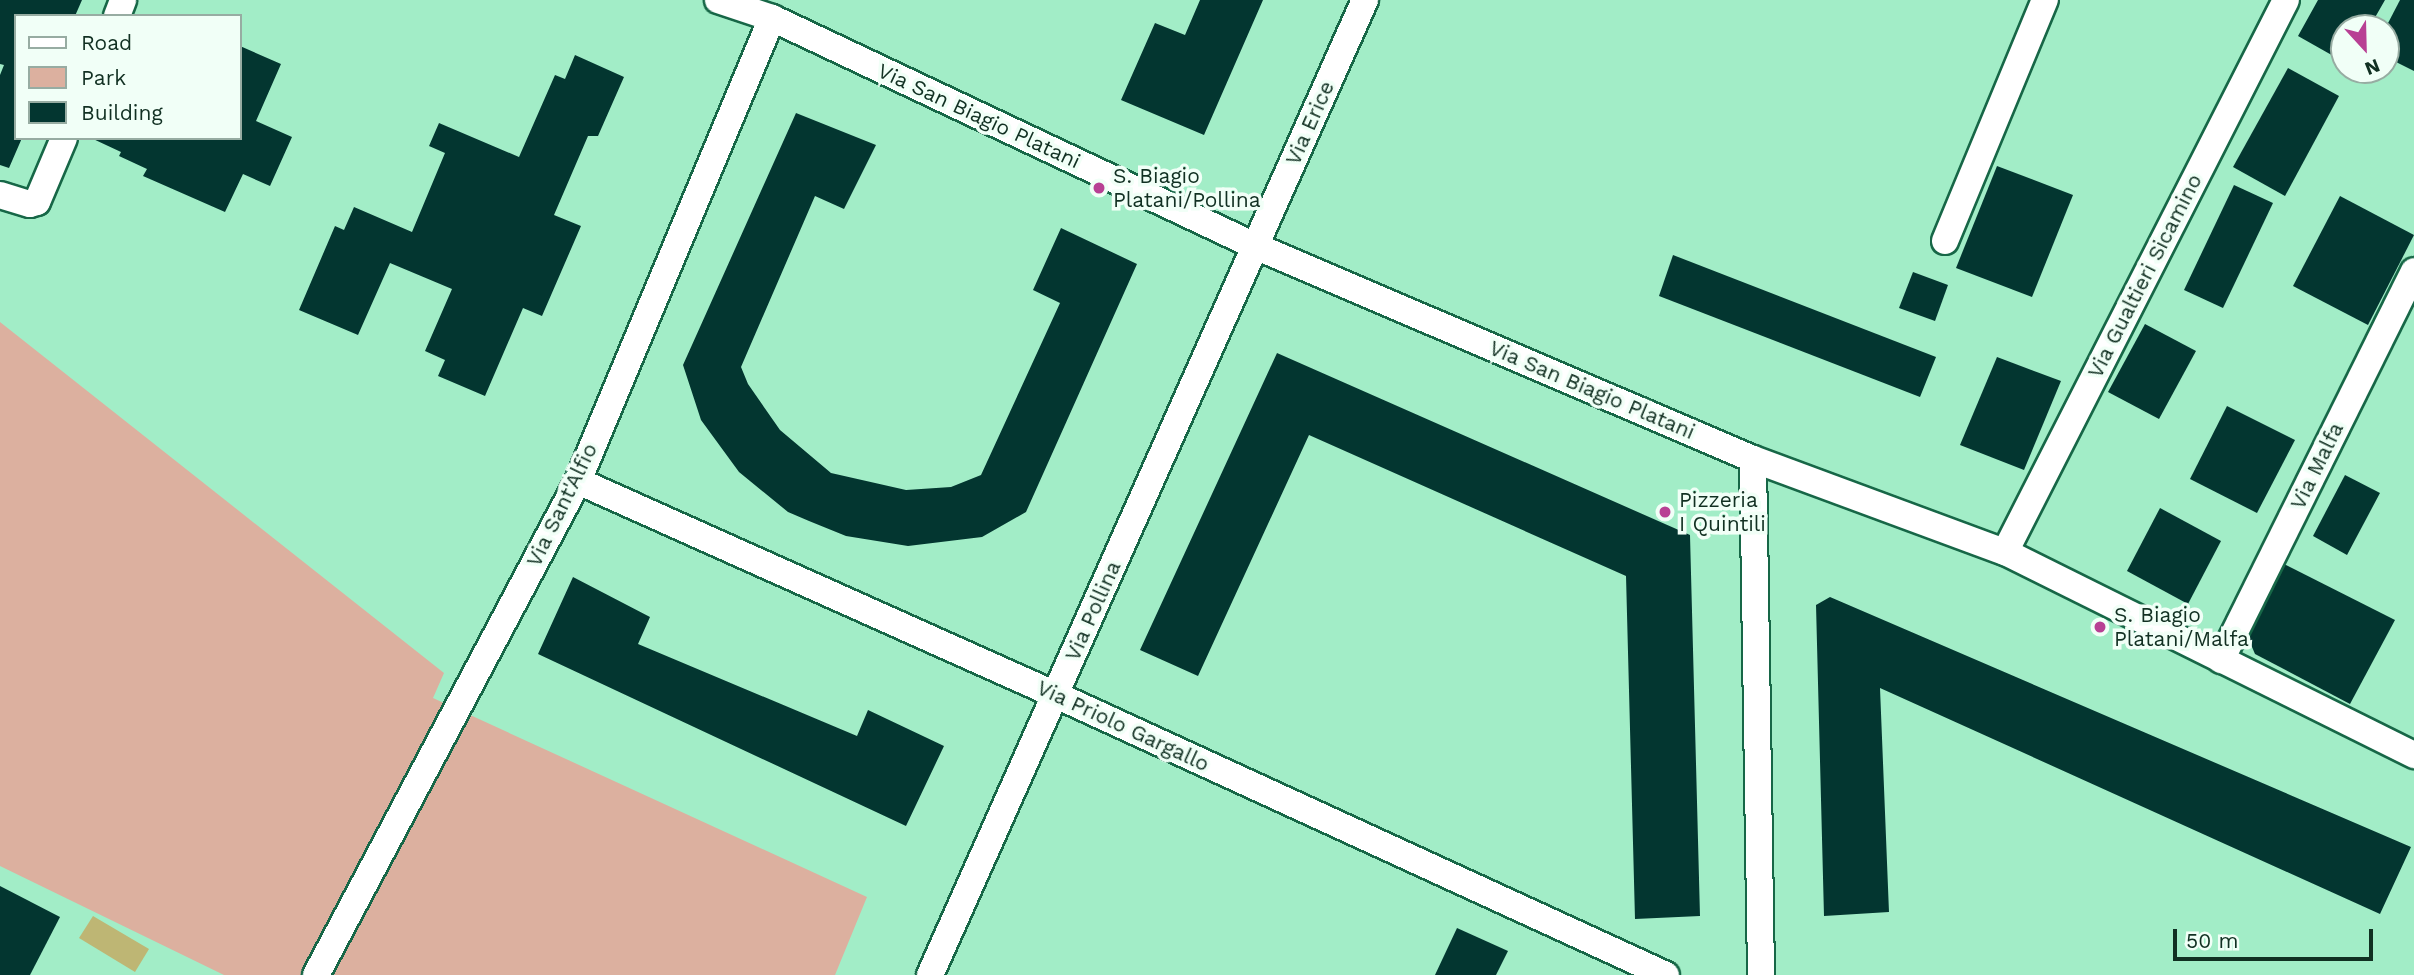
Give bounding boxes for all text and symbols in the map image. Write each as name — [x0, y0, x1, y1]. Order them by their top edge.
legend — [14, 14, 242, 140]
north arrow — [2330, 14, 2400, 84]
text: Road — [81, 30, 132, 55]
text: N — [2361, 54, 2383, 80]
street label: Via San Biagio Platani — [873, 58, 1085, 174]
text: Park — [81, 65, 126, 90]
street label: Via Erice — [1280, 77, 1340, 169]
text: Building — [81, 100, 163, 125]
place label: S. Biagio Platani/Pollina — [1113, 163, 1261, 213]
street label: Via Gualtieri Sicamino — [2082, 170, 2208, 382]
marker: S. Biagio Platani/Pollina — [1091, 180, 1107, 196]
street label: Via San Biagio Platani — [1485, 335, 1699, 445]
street label: Via Malfa — [2285, 418, 2349, 514]
street label: Via Sant'Alfio — [521, 439, 603, 571]
place label: Pizzeria I Quintili — [1679, 487, 1766, 537]
marker: Pizzeria I Quintili — [1657, 504, 1673, 520]
street label: Via Pollina — [1060, 557, 1126, 665]
place label: S. Biagio Platani/Malfa — [2114, 602, 2249, 652]
marker: S. Biagio Platani/Malfa — [2092, 619, 2108, 635]
street label: Via Priolo Gargallo — [1033, 675, 1213, 777]
scale bar — [2176, 916, 2376, 960]
text: 50 m — [2186, 928, 2238, 953]

